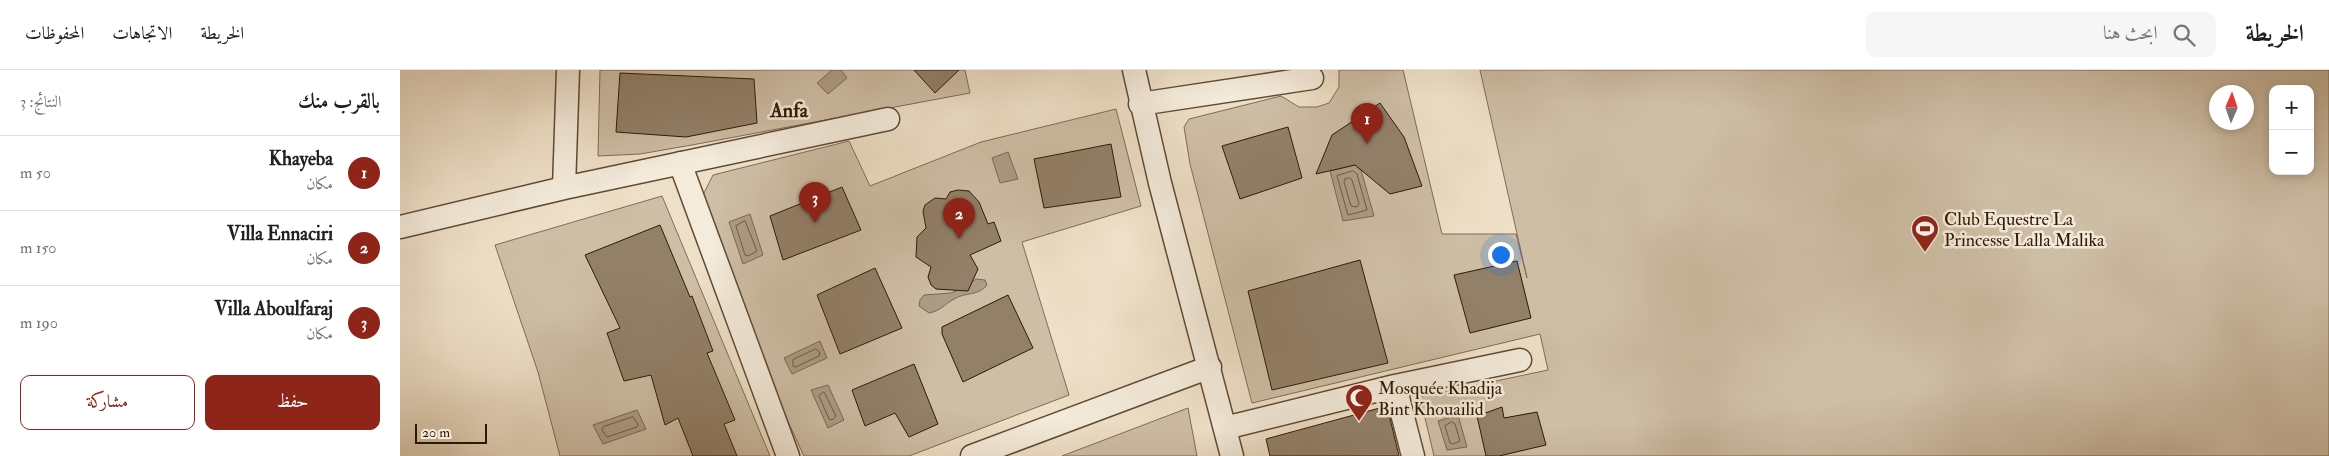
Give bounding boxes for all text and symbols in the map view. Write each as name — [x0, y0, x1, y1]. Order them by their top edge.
search box — [1866, 12, 2216, 57]
text: الخريطة — [2246, 18, 2304, 49]
text: ابحث هنا — [2103, 21, 2158, 45]
icon: search — [2170, 21, 2198, 49]
text: المحفوظات — [25, 22, 84, 45]
text: الاتجاهات — [112, 22, 172, 45]
text: الخريطة — [200, 22, 244, 45]
north arrow — [2209, 85, 2254, 130]
map controls — [2269, 85, 2314, 175]
button: + — [2269, 85, 2314, 130]
text: بالقرب منك — [298, 88, 380, 115]
text: النتائج: 3 — [20, 92, 62, 112]
district label: Anfa — [769, 98, 809, 123]
pin: 1 — [1351, 103, 1383, 144]
button: − — [2269, 130, 2314, 175]
text: Khayeba — [269, 147, 333, 171]
text: 50 m — [20, 163, 51, 183]
text: 1 — [361, 163, 367, 183]
text: مكان — [306, 174, 333, 194]
pin: 3 — [799, 182, 831, 223]
pin: 2 — [943, 198, 975, 239]
place label: Club Equestre La Princesse Lalla Malika — [1944, 208, 2105, 252]
sports icon: Club Equestre La Princesse Lalla Malika — [1910, 214, 1940, 253]
text: Villa Ennaciri — [227, 222, 333, 246]
text: 150 m — [20, 238, 57, 258]
text: 2 — [360, 238, 368, 258]
your location — [1488, 242, 1514, 268]
text: مكان — [306, 249, 333, 269]
text: Villa Aboulfaraj — [215, 297, 333, 321]
text: 190 m — [20, 313, 58, 333]
text: 3 — [361, 313, 367, 333]
text: مكان — [306, 324, 333, 344]
button: مشاركة — [20, 375, 195, 430]
button: حفظ — [205, 375, 380, 430]
place label: Mosquée Khadija Bint Khouailid — [1378, 377, 1503, 421]
mosque icon: Mosquée Khadija Bint Khouailid — [1344, 383, 1374, 422]
scale bar — [415, 421, 488, 444]
text: 20 m — [422, 424, 450, 441]

